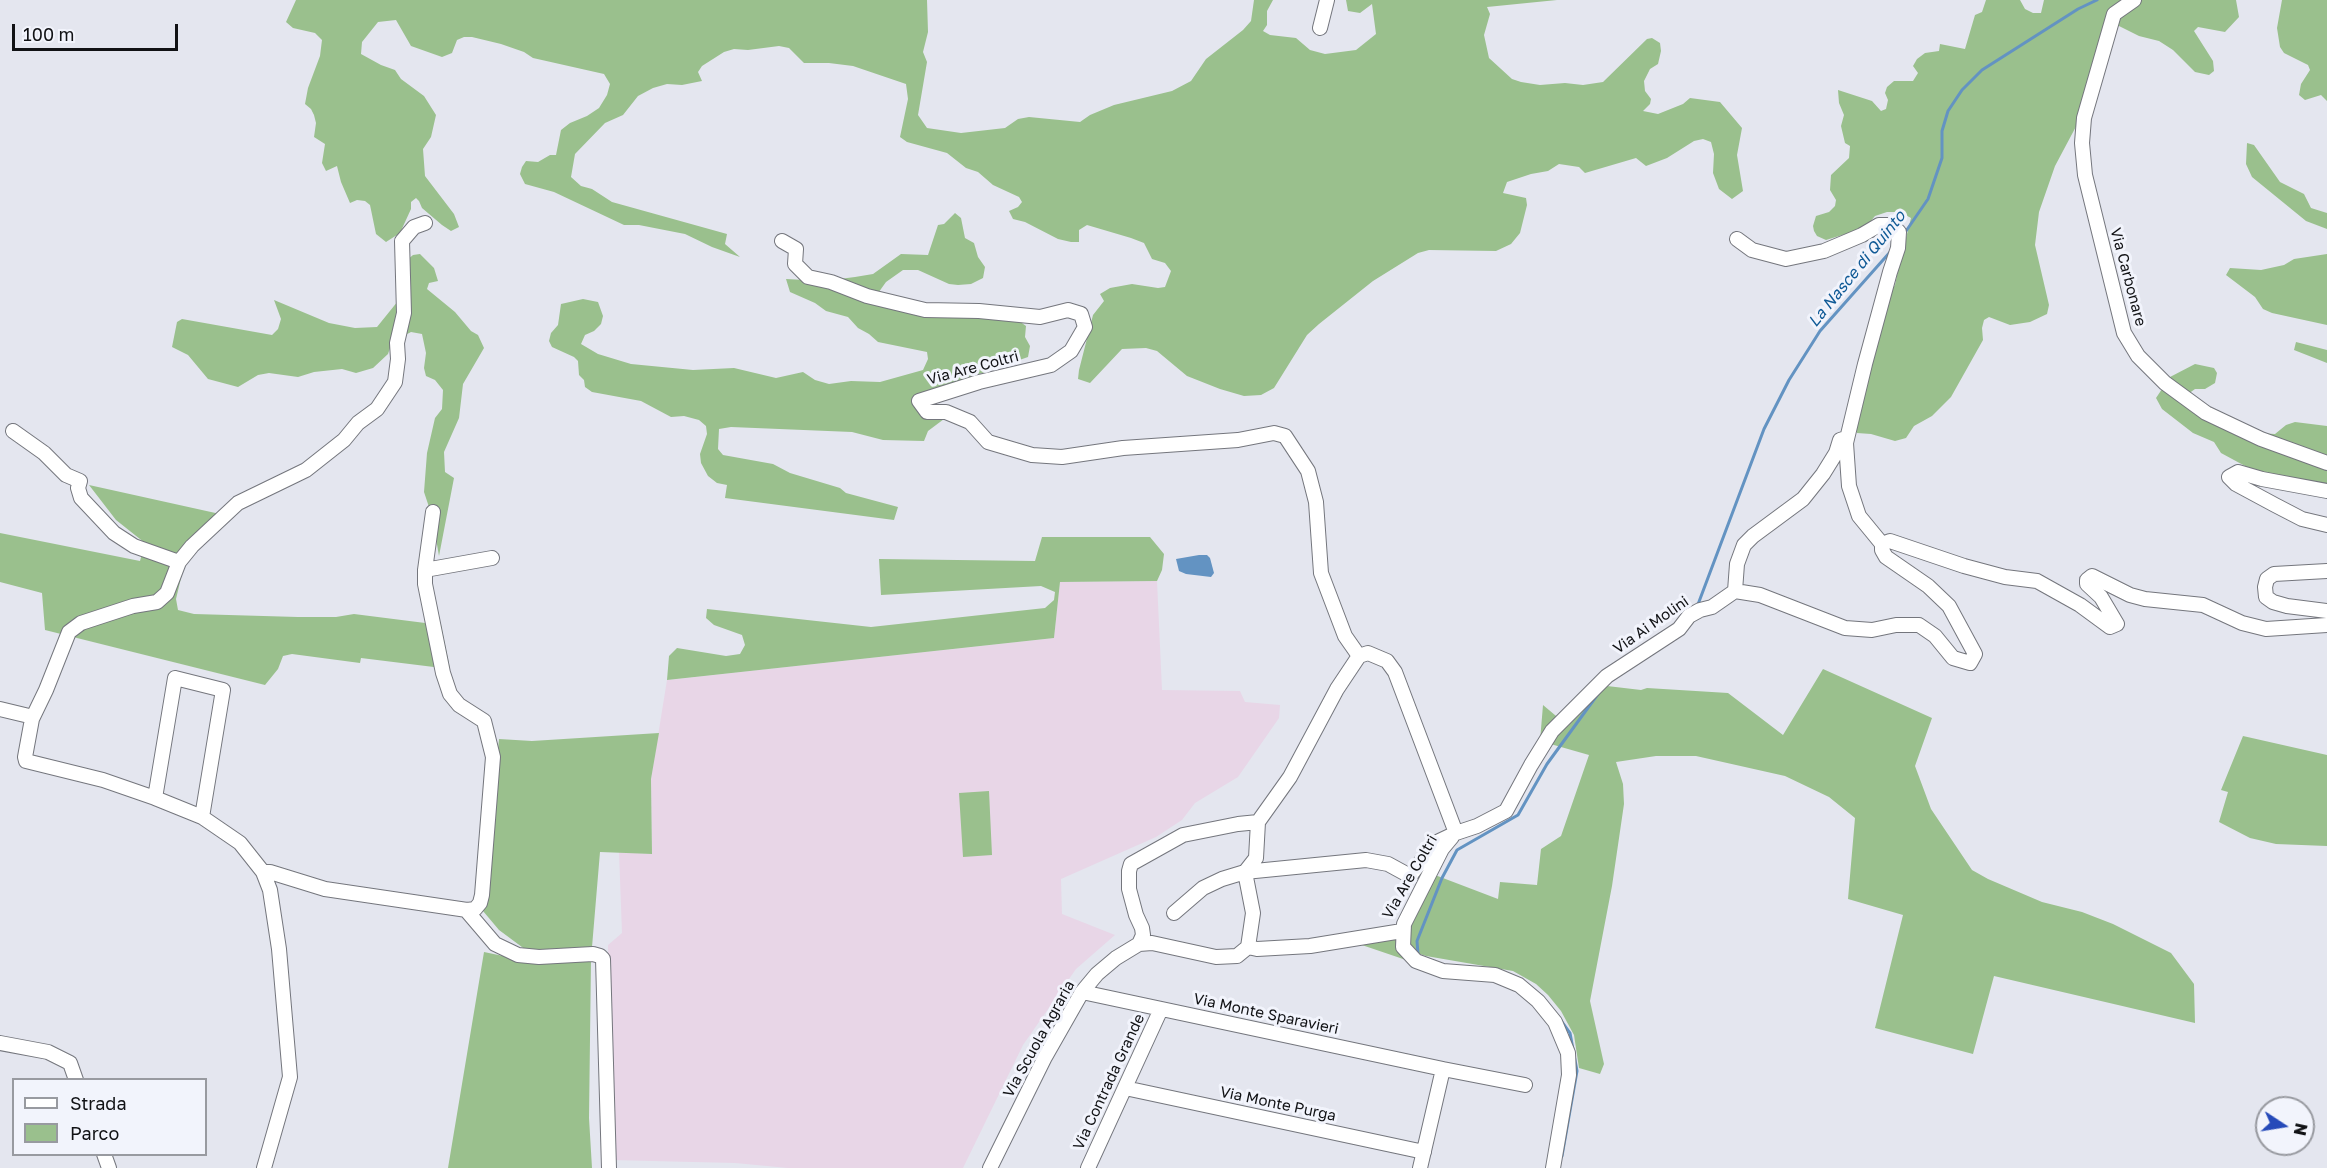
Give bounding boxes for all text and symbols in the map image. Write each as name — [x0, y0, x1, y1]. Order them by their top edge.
scale bar — [15, 12, 182, 50]
text: 100 m — [23, 23, 74, 45]
water label: La Nasce di Quinto — [1804, 207, 1910, 331]
street label: Via Carbonare — [2106, 226, 2150, 328]
street label: Via Are Coltri — [925, 347, 1021, 389]
street label: Via Ai Molini — [1610, 592, 1692, 658]
street label: Via Are Coltri — [1379, 832, 1441, 922]
street label: Via Scuola Agraria — [999, 977, 1079, 1101]
street label: Via Monte Sparavieri — [1192, 990, 1340, 1038]
street label: Via Contrada Grande — [1070, 1011, 1148, 1153]
legend — [12, 1078, 207, 1156]
street label: Via Monte Purga — [1218, 1083, 1338, 1125]
text: Strada — [70, 1092, 127, 1114]
north arrow — [2255, 1096, 2315, 1156]
text: N — [2290, 1121, 2312, 1137]
text: Parco — [70, 1122, 119, 1144]

